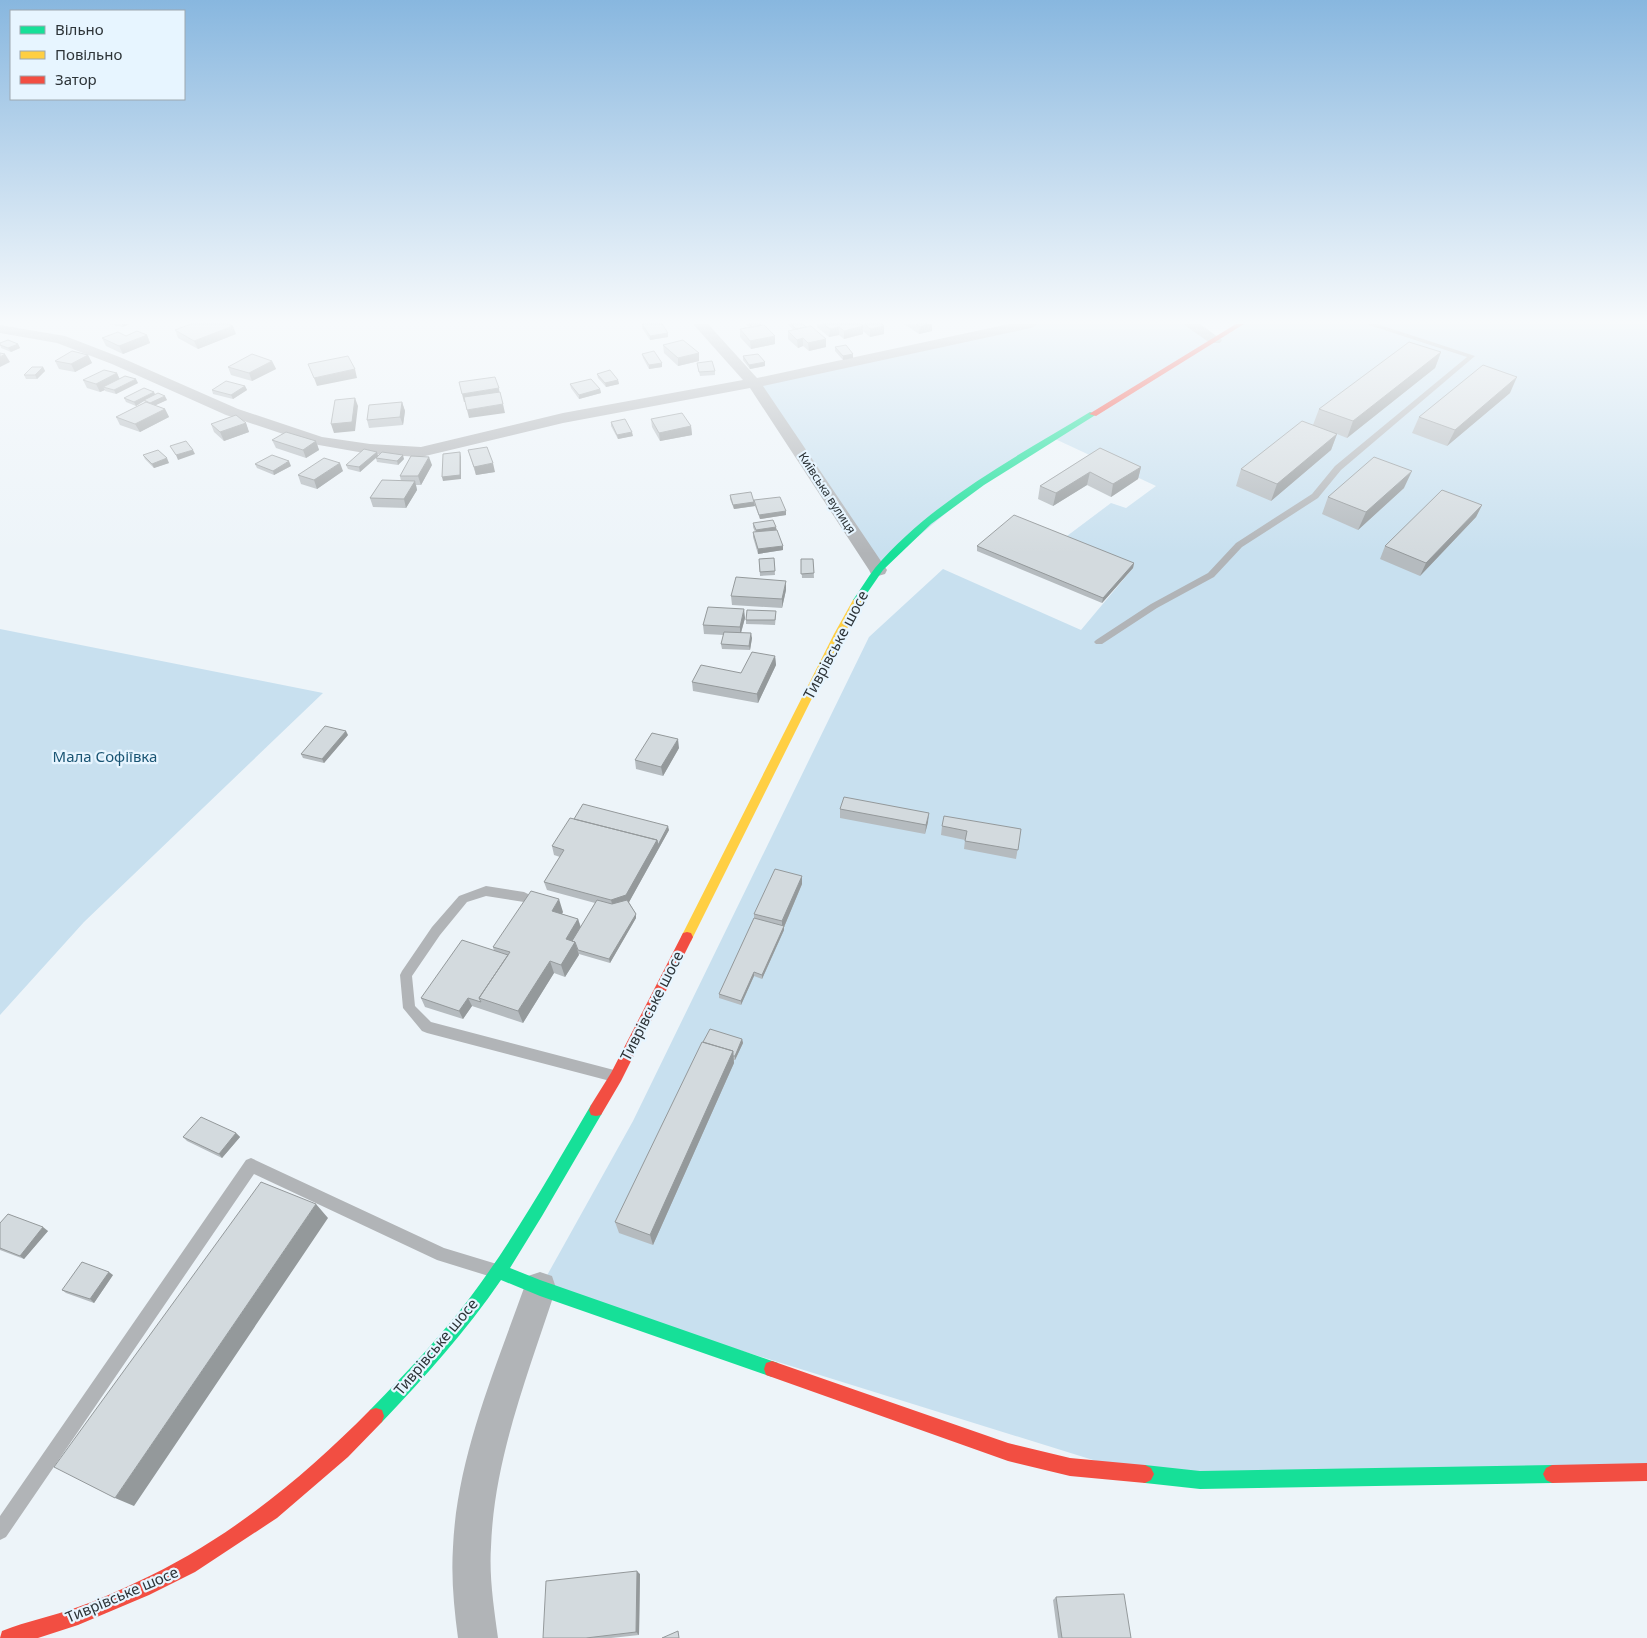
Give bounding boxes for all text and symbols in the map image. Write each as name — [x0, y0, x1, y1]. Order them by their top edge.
legend — [10, 10, 185, 100]
text: Вільно — [55, 19, 104, 39]
text: Повільно — [55, 44, 122, 64]
text: Затор — [55, 69, 97, 89]
street label: Київська вулиця — [795, 449, 860, 537]
street label: Тиврівське шосе — [798, 587, 872, 702]
park label: Мала Софіївка — [53, 746, 157, 766]
street label: Тиврівське шосе — [615, 947, 687, 1064]
street label: Тиврівське шосе — [389, 1294, 482, 1399]
street label: Тиврівське шосе — [62, 1561, 181, 1627]

